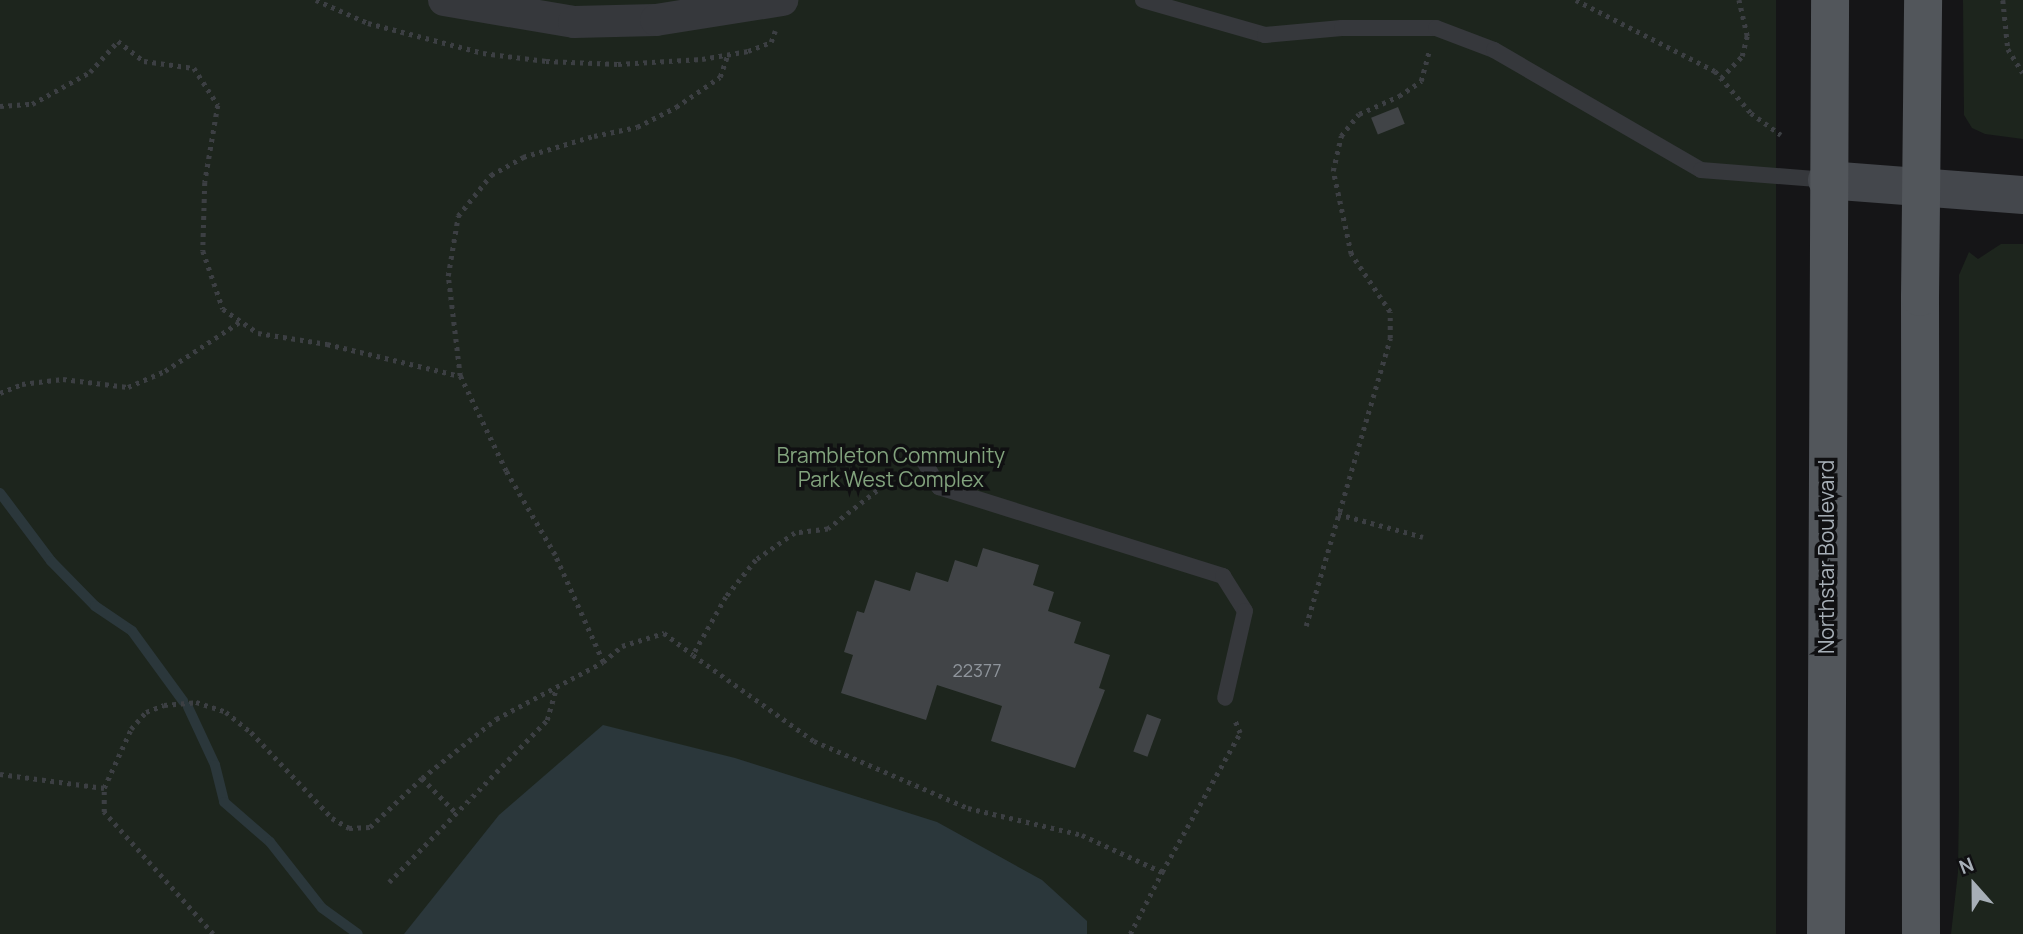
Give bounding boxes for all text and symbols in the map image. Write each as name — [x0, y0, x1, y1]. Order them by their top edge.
park label: Brambleton Community Park West Complex — [777, 442, 1005, 492]
street label: Northstar Boulevard — [1813, 460, 1839, 654]
house number: 22377 — [952, 659, 1002, 681]
north arrow — [1939, 850, 2009, 920]
text: N — [1955, 851, 1978, 880]

